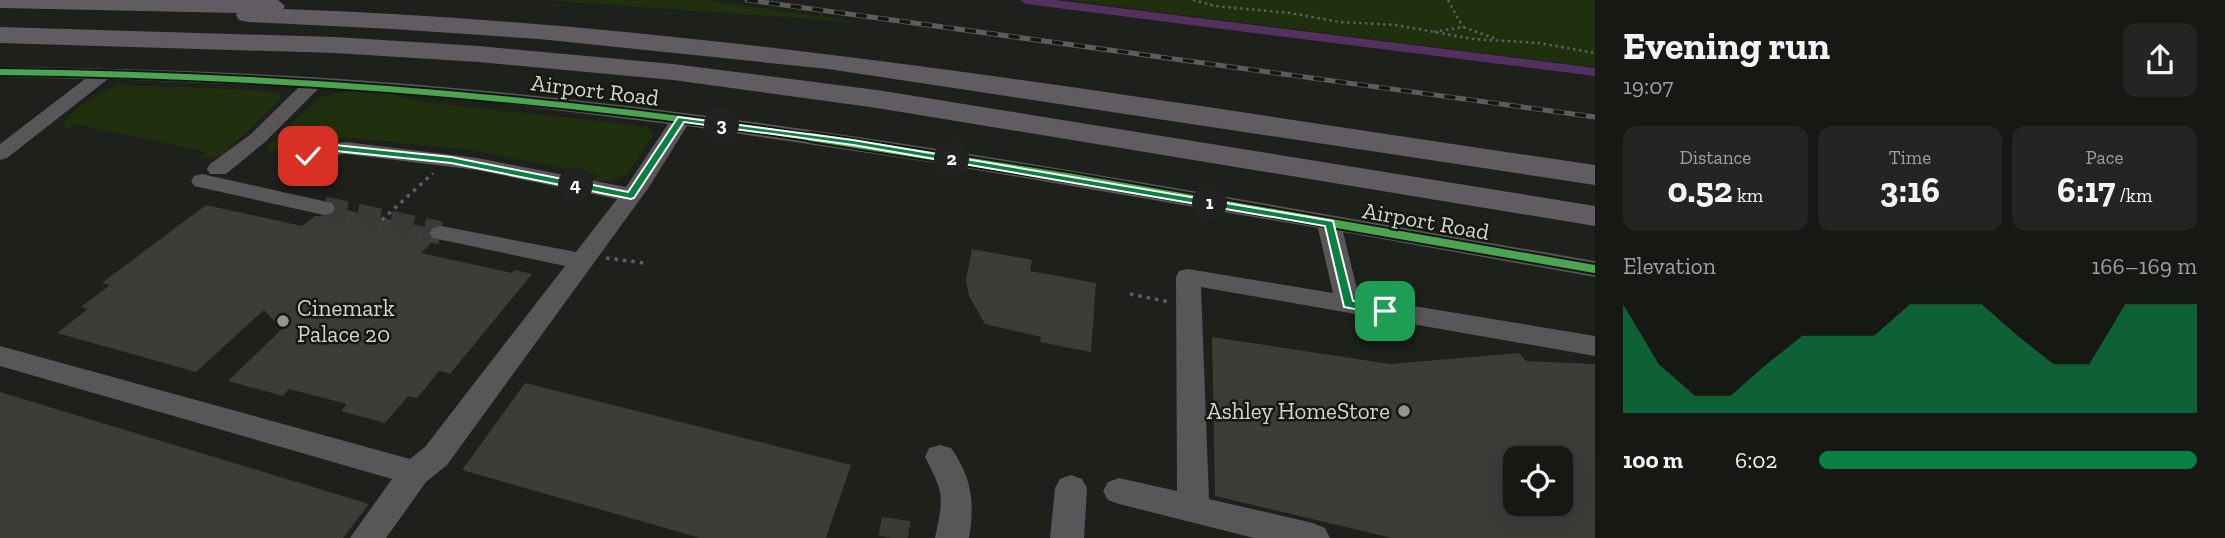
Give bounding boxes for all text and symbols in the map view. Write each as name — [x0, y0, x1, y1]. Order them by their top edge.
text: Evening run — [1623, 23, 1830, 69]
button: share — [2123, 23, 2197, 97]
street label: Airport Road — [530, 68, 661, 112]
text: 19:07 — [1623, 72, 1673, 100]
pin: 3 — [704, 108, 740, 142]
text: 3 — [716, 113, 727, 136]
pin — [278, 126, 338, 186]
icon: check — [289, 137, 327, 175]
pin: 2 — [934, 142, 970, 176]
text: Distance — [1679, 146, 1751, 169]
text: Time — [1889, 146, 1931, 169]
text: Pace — [2086, 146, 2124, 169]
text: 2 — [946, 147, 957, 170]
pin: 4 — [558, 168, 594, 202]
text: 0.52 — [1667, 169, 1733, 211]
text: 3:16 — [1880, 169, 1940, 211]
text: 6:17 — [2057, 169, 2115, 211]
text: 4 — [570, 173, 581, 196]
text: km — [1733, 184, 1763, 207]
text: /km — [2115, 184, 2152, 207]
pin: 1 — [1192, 186, 1228, 220]
text: 1 — [1206, 191, 1213, 214]
street label: Airport Road — [1360, 196, 1492, 246]
text: Elevation — [1623, 252, 1716, 280]
text: 166–169 m — [2091, 252, 2197, 280]
pin — [1355, 281, 1415, 341]
icon: arrive — [1366, 292, 1404, 330]
place label: Cinemark Palace 20 — [297, 294, 395, 348]
marker: Cinemark Palace 20 — [275, 313, 291, 329]
place label: Ashley HomeStore — [1207, 397, 1390, 425]
marker: Ashley HomeStore — [1396, 403, 1412, 419]
map controls — [1503, 446, 1573, 516]
button: locate — [1503, 446, 1573, 516]
text: 100 m — [1623, 446, 1683, 474]
text: 6:02 — [1735, 446, 1777, 474]

